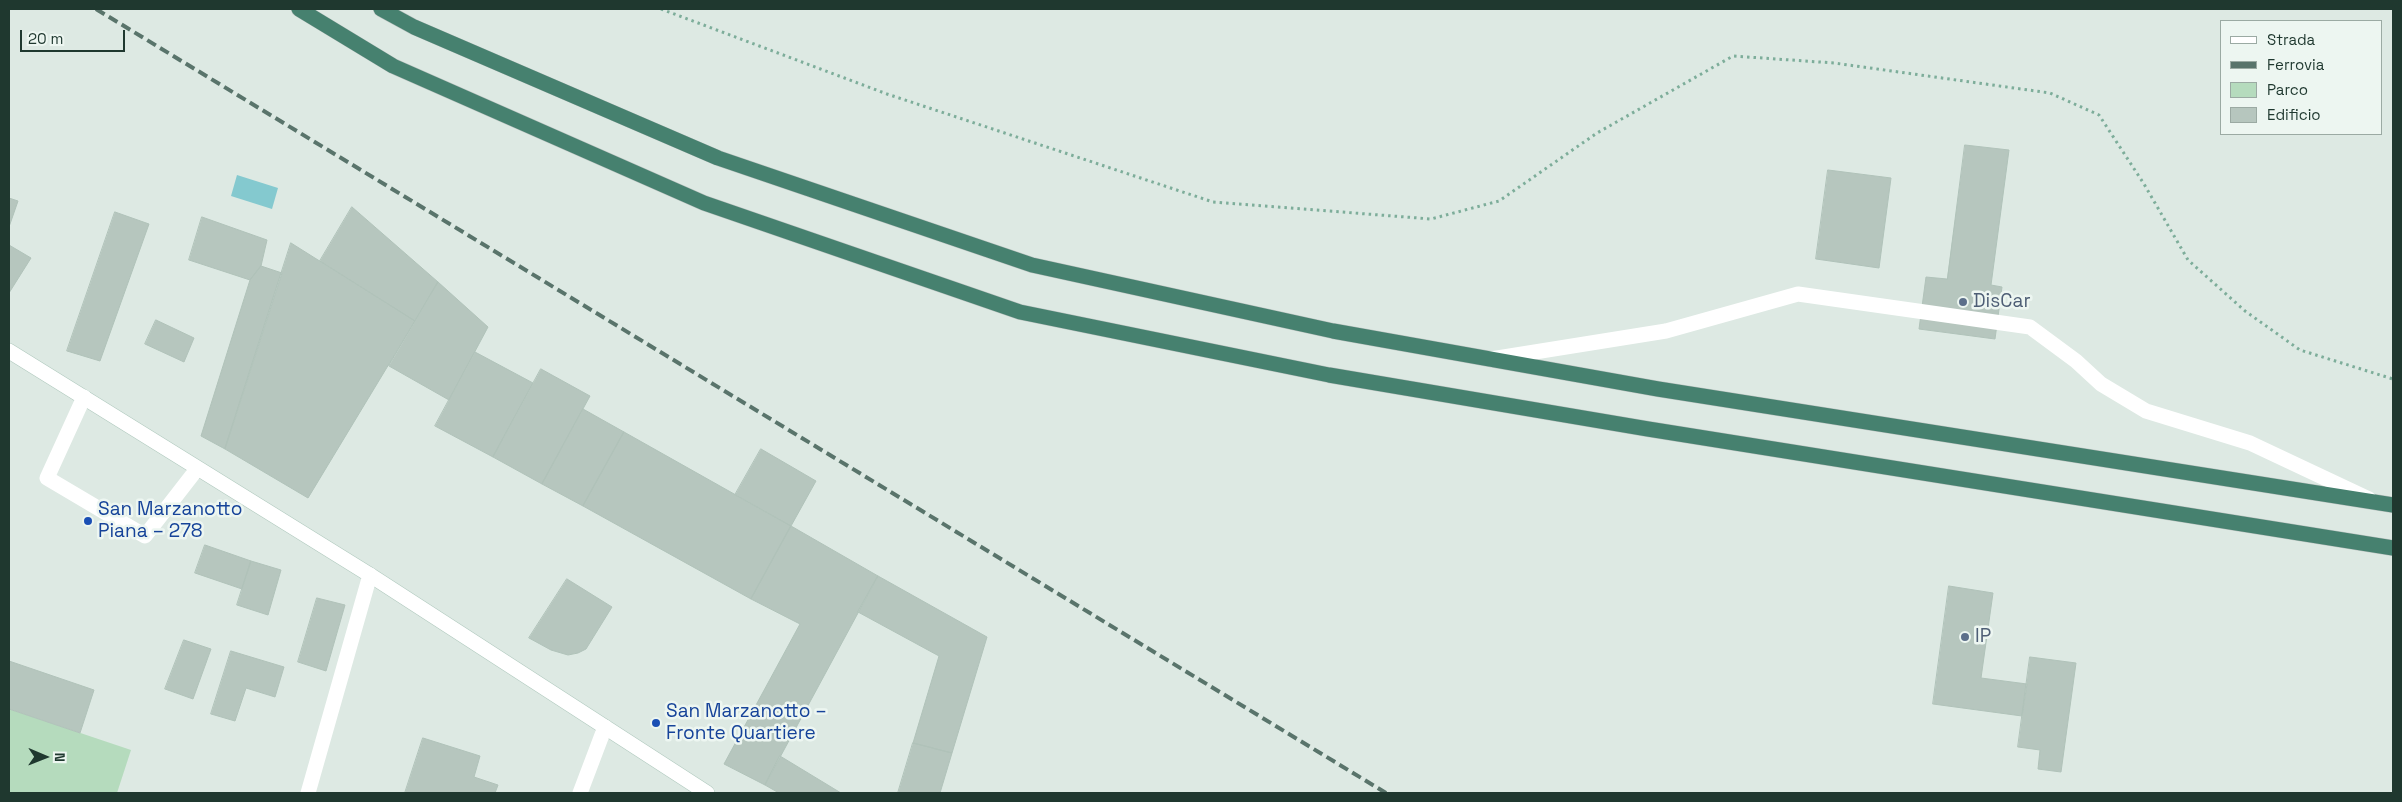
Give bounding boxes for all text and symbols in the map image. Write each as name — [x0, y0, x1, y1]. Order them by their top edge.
scale bar — [22, 20, 128, 52]
legend — [2220, 20, 2382, 135]
text: 20 m — [28, 29, 63, 48]
text: Strada — [2267, 30, 2315, 49]
text: Ferrovia — [2267, 55, 2324, 74]
text: Parco — [2267, 80, 2308, 99]
text: Edificio — [2267, 105, 2321, 124]
place label: DisCar — [1973, 291, 2031, 313]
marker: DisCar — [1957, 296, 1969, 308]
place label: San Marzanotto Piana – 278 — [98, 499, 242, 543]
marker: San Marzanotto Piana – 278 — [82, 515, 94, 527]
place label: IP — [1975, 626, 1991, 648]
marker: IP — [1959, 631, 1971, 643]
place label: San Marzanotto – Fronte Quartiere — [666, 701, 827, 745]
marker: San Marzanotto – Fronte Quartiere — [650, 717, 662, 729]
north arrow — [20, 732, 70, 782]
text: N — [51, 752, 69, 762]

